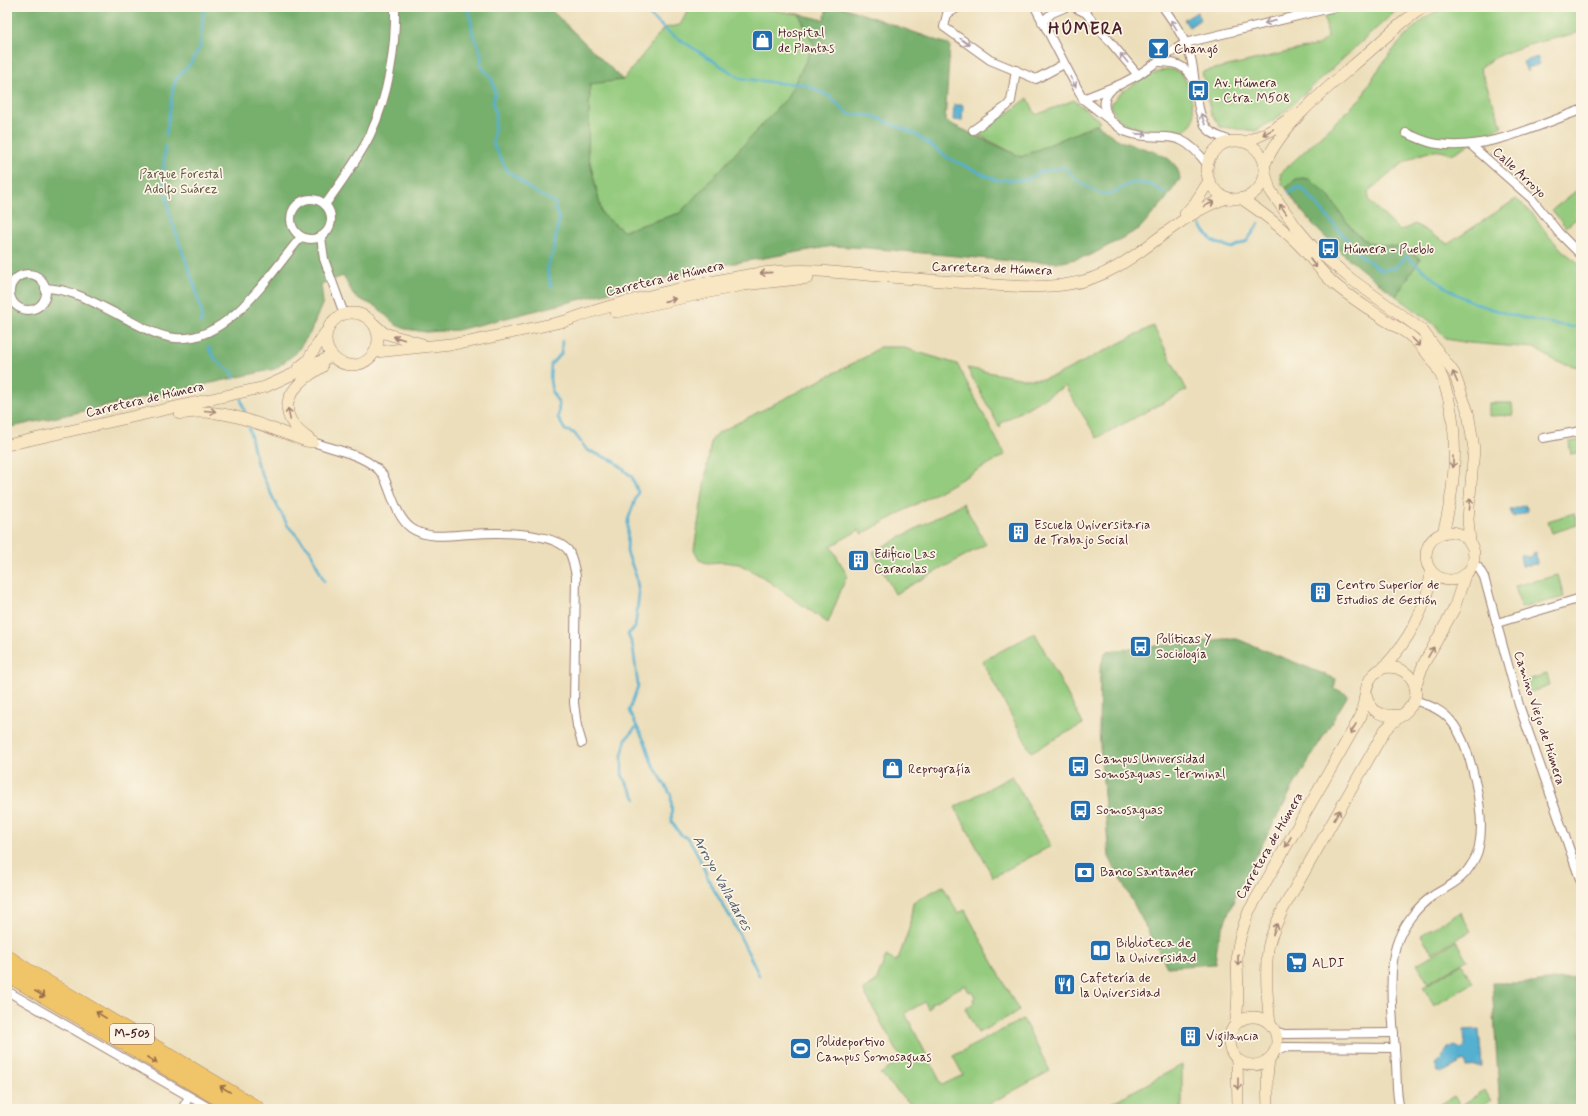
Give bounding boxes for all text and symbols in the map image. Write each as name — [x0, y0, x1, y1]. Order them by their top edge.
district label: HÚMERA — [1048, 18, 1124, 40]
one-way arrow — [1169, 19, 1177, 31]
one-way arrow — [1264, 19, 1277, 27]
place label: Hospital de Plantas — [778, 25, 834, 57]
shop icon: Hospital de Plantas — [750, 27, 776, 53]
bar icon: Changó — [1145, 36, 1171, 62]
one-way arrow — [960, 38, 971, 46]
place label: Changó — [1174, 41, 1219, 58]
one-way arrow — [1119, 52, 1128, 63]
one-way arrow — [1070, 75, 1078, 87]
place label: Av. Húmera - Ctra. M508 — [1214, 75, 1290, 107]
bus stop icon: Av. Húmera - Ctra. M508 — [1186, 77, 1212, 103]
one-way arrow — [1199, 113, 1206, 126]
one-way arrow — [1262, 129, 1274, 137]
one-way arrow — [1134, 131, 1147, 138]
street label: Calle Arroyo — [1489, 144, 1550, 203]
park label: Parque Forestal Adolfo Suárez — [139, 166, 223, 200]
one-way arrow — [1202, 200, 1214, 208]
one-way arrow — [1279, 203, 1287, 214]
bus stop icon: Húmera - Pueblo — [1316, 236, 1342, 262]
place label: Húmera - Pueblo — [1344, 241, 1434, 258]
street label: Carretera de Húmera — [604, 257, 726, 301]
one-way arrow — [1309, 257, 1318, 268]
street label: Carretera de Húmera — [931, 258, 1053, 280]
one-way arrow — [760, 269, 773, 277]
one-way arrow — [663, 295, 676, 303]
one-way arrow — [393, 334, 406, 341]
one-way arrow — [1411, 337, 1421, 347]
one-way arrow — [1451, 371, 1458, 383]
street label: Carretera de Húmera — [84, 378, 206, 422]
one-way arrow — [203, 408, 216, 415]
one-way arrow — [284, 408, 292, 421]
one-way arrow — [1449, 455, 1457, 468]
one-way arrow — [1466, 498, 1473, 511]
place label: Escuela Universitaria de Trabajo Social — [1034, 517, 1150, 549]
building icon: Escuela Universitaria de Trabajo Social — [1005, 519, 1031, 545]
place label: Edificio Las Caracolas — [874, 546, 936, 578]
building icon: Edificio Las Caracolas — [846, 548, 872, 574]
place label: Centro Superior de Estudios de Gestión — [1336, 577, 1440, 609]
building icon: Centro Superior de Estudios de Gestión — [1307, 579, 1333, 605]
place label: Políticas Y Sociología — [1156, 631, 1211, 663]
bus stop icon: Políticas Y Sociología — [1127, 633, 1153, 659]
one-way arrow — [1427, 646, 1435, 658]
street label: Camino Viejo de Húmera — [1509, 649, 1569, 787]
one-way arrow — [1348, 723, 1356, 735]
place label: Campus Universidad Somosaguas - Terminal — [1094, 751, 1225, 783]
bus stop icon: Campus Universidad Somosaguas - Terminal — [1065, 753, 1091, 779]
shop icon: Reprografía — [880, 756, 906, 782]
place label: Reprografía — [908, 761, 971, 778]
street label: Carretera de Húmera — [1232, 789, 1308, 903]
bus stop icon: Somosaguas — [1067, 797, 1093, 823]
place label: Somosaguas — [1096, 802, 1163, 819]
one-way arrow — [1333, 809, 1341, 821]
water label: Arroyo Valladares — [688, 832, 757, 935]
one-way arrow — [1283, 836, 1291, 848]
bank icon: Banco Santander — [1072, 859, 1098, 885]
place label: Banco Santander — [1100, 864, 1197, 881]
one-way arrow — [1271, 924, 1279, 936]
place label: Biblioteca de la Universidad — [1116, 935, 1196, 967]
library icon: Biblioteca de la Universidad — [1087, 937, 1113, 963]
supermarket icon: ALDI — [1284, 950, 1310, 976]
one-way arrow — [1234, 953, 1242, 966]
place label: ALDI — [1312, 955, 1345, 972]
place label: Cafetería de la Universidad — [1080, 970, 1160, 1002]
restaurant icon: Cafetería de la Universidad — [1051, 972, 1077, 998]
one-way arrow — [34, 990, 46, 998]
one-way arrow — [95, 1011, 107, 1019]
building icon: Vigilancia — [1178, 1023, 1204, 1049]
road number: M-503 — [110, 1024, 154, 1044]
place label: Vigilancia — [1206, 1028, 1259, 1047]
place label: Polideportivo Campus Somosaguas — [816, 1034, 932, 1068]
sports icon: Polideportivo Campus Somosaguas — [788, 1036, 814, 1062]
one-way arrow — [146, 1056, 158, 1064]
one-way arrow — [1234, 1077, 1242, 1090]
one-way arrow — [220, 1085, 231, 1093]

